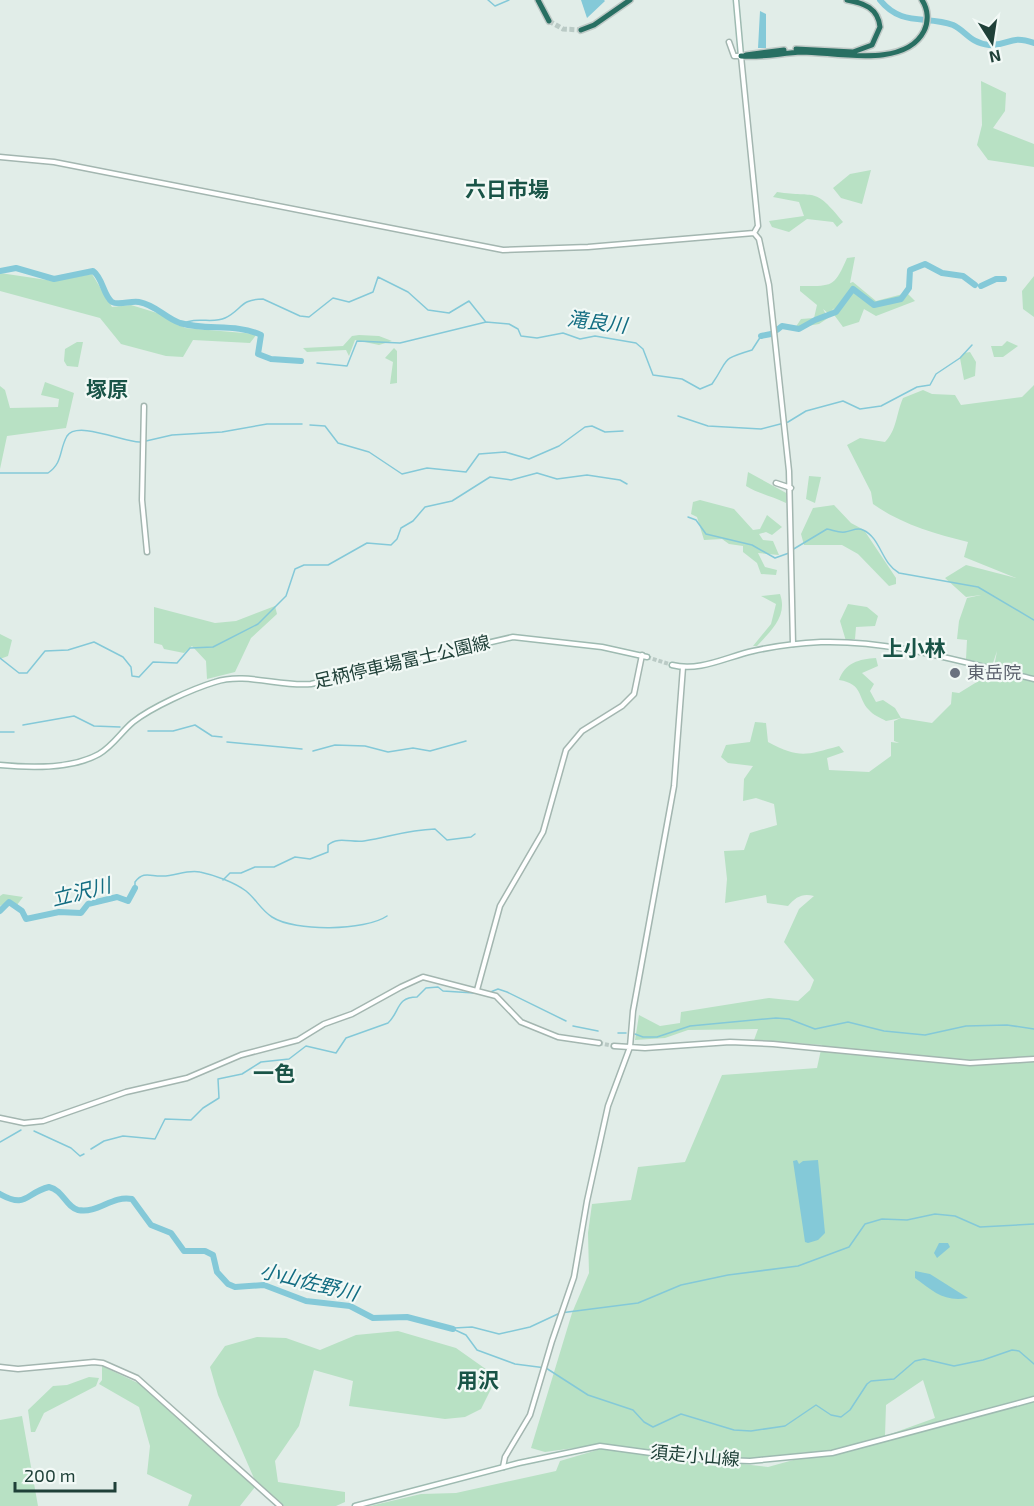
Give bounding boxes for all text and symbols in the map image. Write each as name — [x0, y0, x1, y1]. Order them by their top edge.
north arrow — [962, 12, 1022, 72]
text: N — [988, 47, 1003, 68]
district label: 六日市場 — [465, 176, 549, 201]
water label: 滝良川 — [566, 305, 630, 337]
district label: 塚原 — [86, 376, 128, 401]
street label: 足柄停車場富士公園線 — [312, 630, 492, 692]
district label: 上小林 — [883, 635, 946, 660]
place label: 東岳院 — [967, 661, 1021, 683]
marker: 東岳院 — [948, 666, 962, 680]
water label: 立沢川 — [49, 872, 115, 910]
district label: 一色 — [253, 1060, 295, 1085]
water label: 小山佐野川 — [258, 1257, 363, 1305]
district label: 用沢 — [457, 1367, 499, 1392]
street label: 須走小山線 — [649, 1440, 741, 1470]
scale bar — [15, 1455, 116, 1493]
text: 200 m — [24, 1464, 76, 1486]

